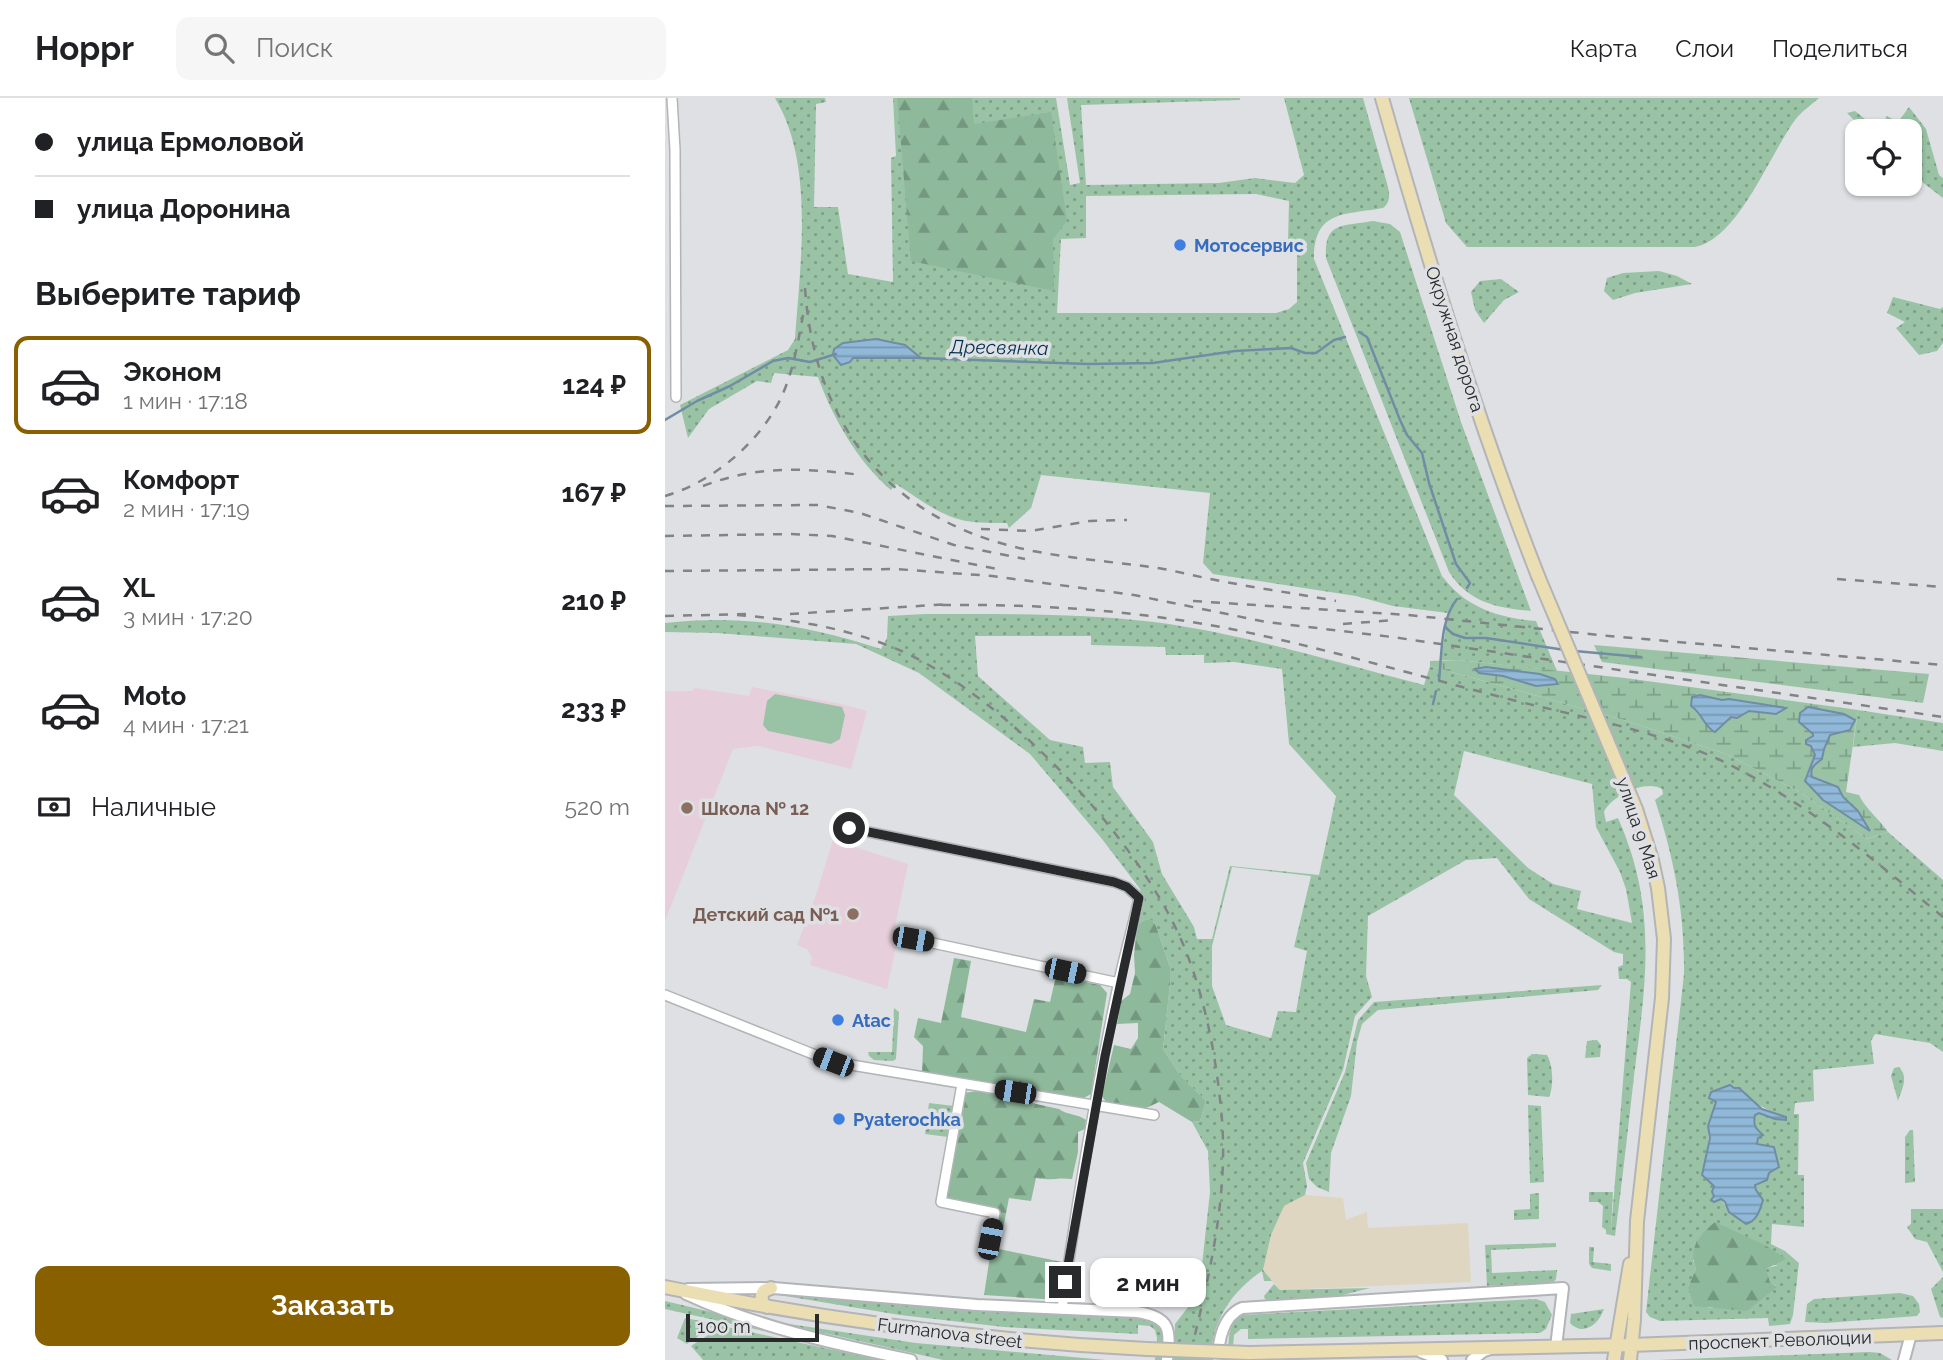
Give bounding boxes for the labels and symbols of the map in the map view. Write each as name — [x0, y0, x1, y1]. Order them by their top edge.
place label: Мотосервис — [1194, 235, 1304, 256]
marker: Мотосервис — [1172, 237, 1188, 253]
street label: Окружная дорога — [1422, 264, 1488, 414]
water label: Дресвянка — [948, 335, 1049, 359]
street label: улица 9 Мая — [1613, 775, 1665, 881]
place label: Школа № 12 — [701, 798, 809, 819]
marker: Школа № 12 — [679, 800, 695, 816]
route start — [833, 812, 865, 844]
place label: Детский сад №1 — [692, 904, 839, 925]
marker: Детский сад №1 — [845, 906, 861, 922]
car — [891, 925, 936, 953]
car — [1043, 956, 1088, 986]
place label: Atac — [852, 1010, 891, 1031]
marker: Atac — [830, 1012, 846, 1028]
car — [810, 1045, 857, 1079]
car — [993, 1078, 1038, 1106]
place label: Pyaterochka — [853, 1109, 961, 1130]
marker: Pyaterochka — [831, 1111, 847, 1127]
car — [976, 1216, 1005, 1262]
callout: 2 мин — [1089, 1258, 1205, 1306]
route end — [1049, 1266, 1081, 1298]
scale bar — [686, 1311, 819, 1343]
street label: Furmanova street — [876, 1314, 1024, 1352]
street label: проспект Революции — [1688, 1326, 1872, 1354]

